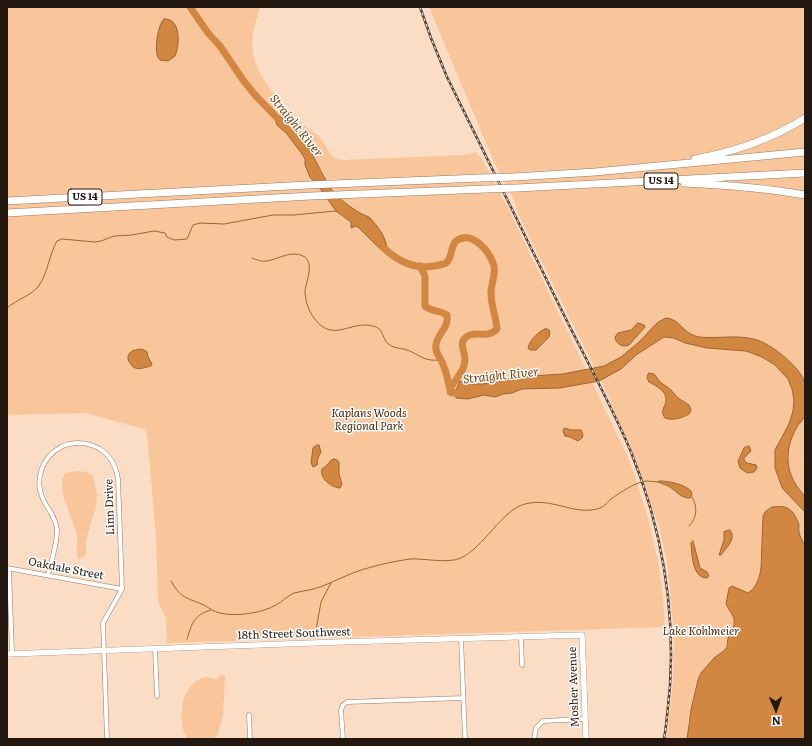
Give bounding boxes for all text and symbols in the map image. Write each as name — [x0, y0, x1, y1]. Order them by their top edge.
water label: Straight River — [266, 92, 326, 160]
road number: US 14 — [644, 173, 678, 189]
road number: US 14 — [68, 189, 102, 205]
water label: Straight River — [462, 365, 540, 387]
park label: Kaplans Woods Regional Park — [331, 407, 407, 433]
street label: Linn Drive — [102, 479, 118, 535]
street label: Oakdale Street — [27, 555, 105, 583]
street label: 18th Street Southwest — [237, 625, 351, 643]
park label: Lake Kohlmeier — [663, 625, 739, 639]
street label: Mosher Avenue — [566, 646, 582, 728]
north arrow — [756, 690, 796, 730]
text: N — [772, 714, 781, 730]

